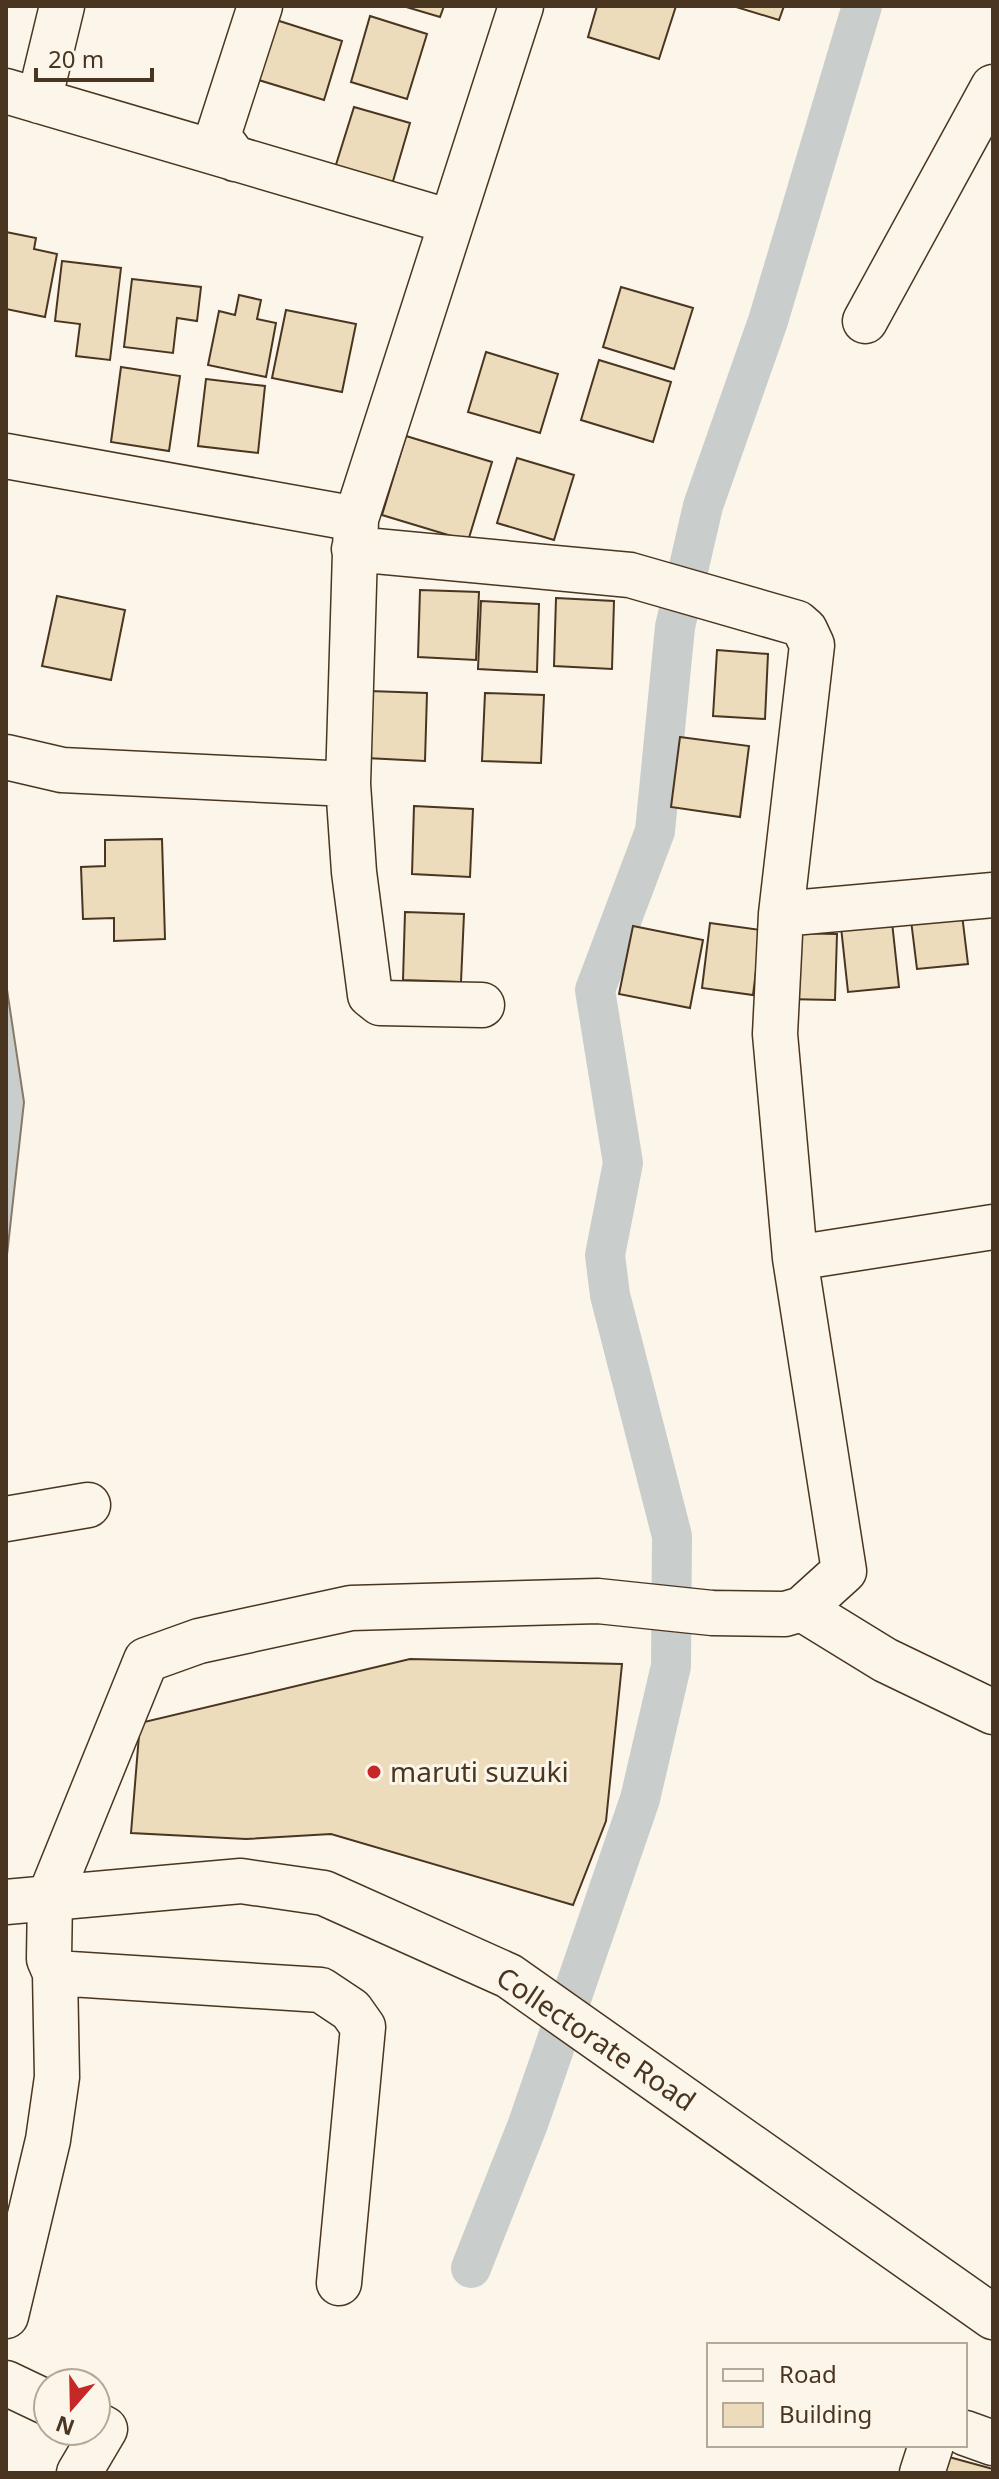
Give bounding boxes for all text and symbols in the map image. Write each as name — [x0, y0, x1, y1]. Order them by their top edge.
scale bar — [36, 32, 152, 82]
text: 20 m — [48, 42, 104, 75]
place label: maruti suzuki — [390, 1752, 569, 1790]
marker: maruti suzuki — [365, 1763, 383, 1781]
street label: Collectorate Road — [490, 1957, 704, 2119]
legend — [707, 2343, 967, 2447]
text: Road — [779, 2357, 837, 2390]
north arrow — [32, 2367, 112, 2447]
text: Building — [779, 2397, 872, 2430]
text: N — [51, 2410, 78, 2444]

